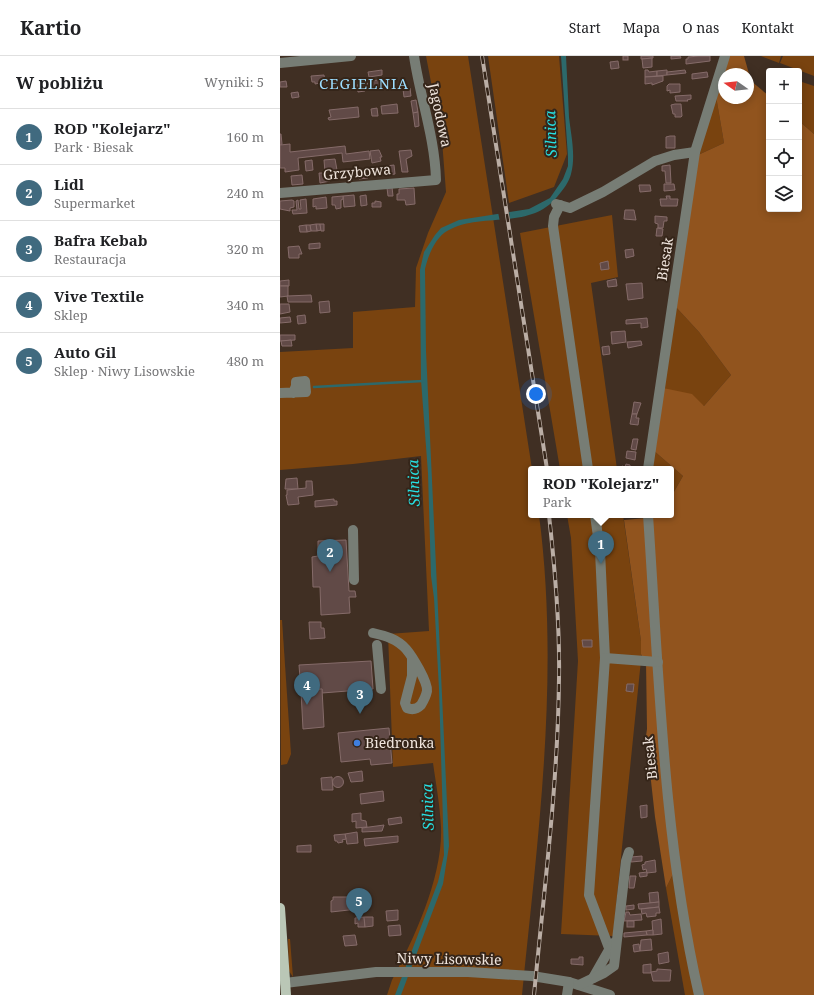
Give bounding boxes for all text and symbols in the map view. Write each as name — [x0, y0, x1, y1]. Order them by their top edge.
text: Kartio — [20, 15, 81, 41]
text: Start — [569, 18, 601, 37]
text: Mapa — [623, 18, 660, 37]
text: O nas — [682, 18, 719, 37]
text: Kontakt — [741, 18, 794, 37]
north arrow — [718, 68, 754, 104]
map controls — [766, 68, 802, 212]
button: + — [766, 68, 802, 104]
text: W pobliżu — [16, 71, 103, 94]
text: Wyniki: 5 — [204, 73, 264, 91]
district label: CEGIELNIA — [319, 73, 409, 93]
street label: Jagodowa — [424, 80, 457, 149]
button: − — [766, 104, 802, 140]
water label: Silnica — [539, 110, 561, 158]
text: ROD "Kolejarz" — [54, 118, 171, 138]
text: 1 — [25, 128, 33, 146]
text: 160 m — [227, 128, 264, 146]
text: Park · Biesak — [54, 138, 133, 156]
button: locate — [766, 140, 802, 176]
street label: Grzybowa — [322, 159, 392, 184]
text: Lidl — [54, 174, 84, 194]
button: layers — [766, 176, 802, 212]
text: 2 — [25, 184, 33, 202]
text: 240 m — [227, 184, 264, 202]
text: Supermarket — [54, 194, 135, 212]
text: Bafra Kebab — [54, 230, 147, 250]
street label: Biesak — [652, 235, 677, 282]
text: 3 — [25, 240, 33, 258]
text: 320 m — [227, 240, 264, 258]
text: Restauracja — [54, 250, 126, 268]
text: Vive Textile — [54, 286, 144, 306]
text: 4 — [25, 296, 33, 314]
text: 340 m — [227, 296, 264, 314]
text: Sklep — [54, 306, 88, 324]
text: Auto Gil — [54, 342, 116, 362]
text: 5 — [25, 352, 33, 370]
text: 480 m — [227, 352, 264, 370]
text: Sklep · Niwy Lisowskie — [54, 362, 195, 380]
your location — [526, 384, 546, 404]
water label: Silnica — [402, 459, 424, 507]
popup — [528, 466, 674, 518]
text: ROD "Kolejarz" — [543, 473, 659, 493]
text: Park — [543, 493, 572, 511]
pin: 1 — [588, 531, 614, 564]
pin: 2 — [317, 539, 343, 572]
pin: 4 — [294, 672, 320, 705]
pin: 3 — [347, 681, 373, 714]
place label: Biedronka — [365, 733, 435, 752]
street label: Biesak — [638, 735, 661, 781]
marker: Biedronka — [352, 738, 362, 748]
water label: Silnica — [416, 783, 438, 831]
pin: 5 — [346, 888, 372, 921]
street label: Niwy Lisowskie — [396, 948, 502, 969]

